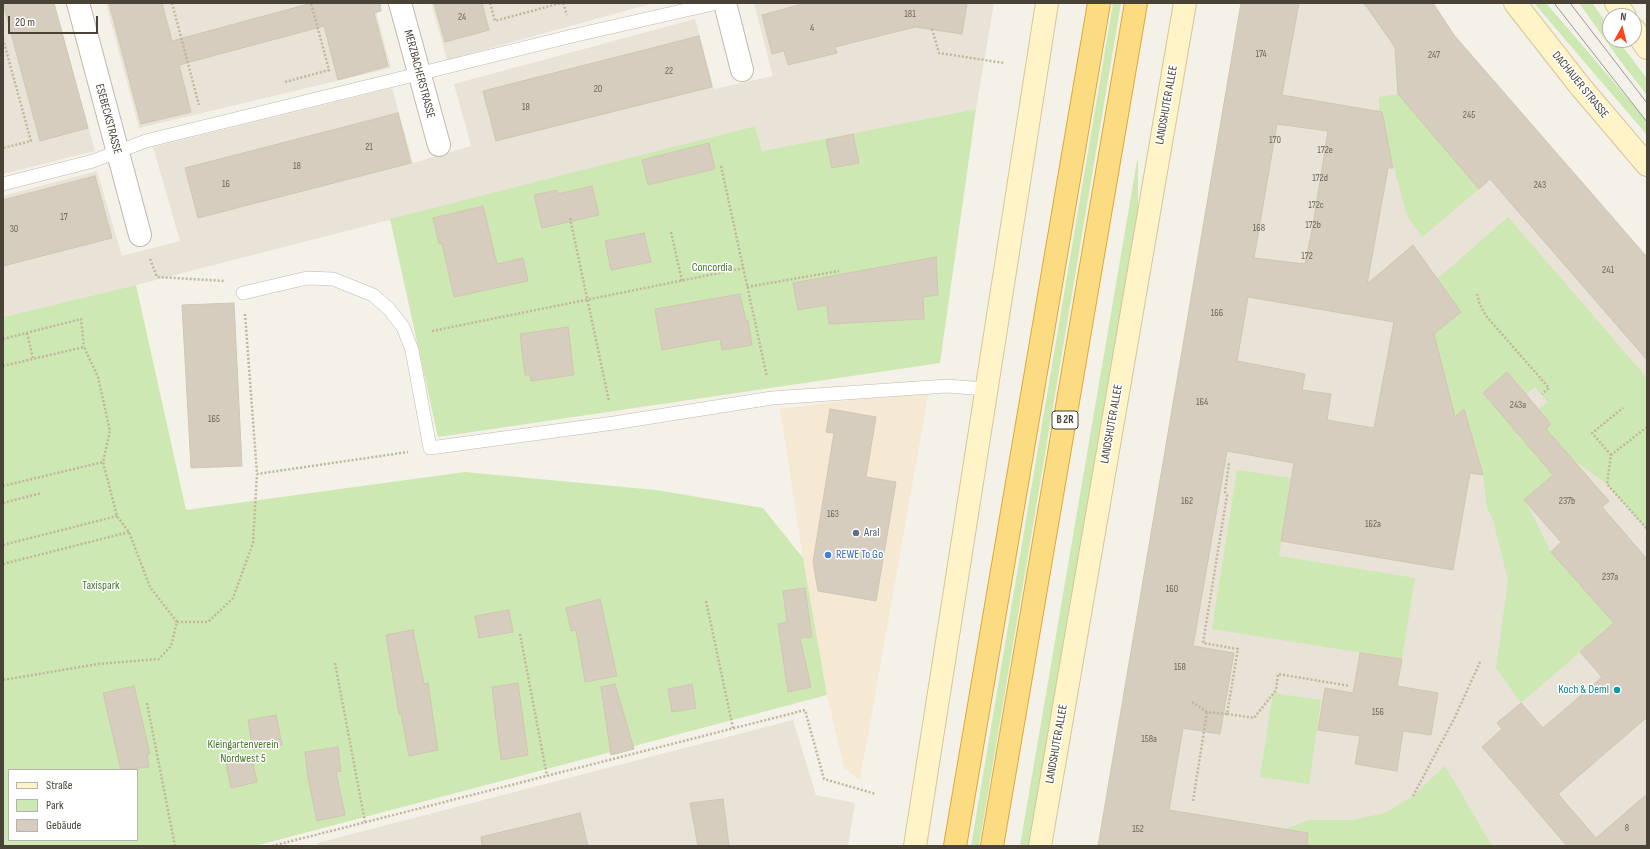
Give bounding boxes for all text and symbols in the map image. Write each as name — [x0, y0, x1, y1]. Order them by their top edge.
scale bar — [10, 8, 100, 34]
house number: 181 — [904, 8, 916, 20]
north arrow — [1602, 8, 1642, 48]
text: N — [1620, 10, 1627, 23]
house number: 24 — [458, 11, 466, 23]
text: 20 m — [15, 15, 35, 30]
house number: 4 — [810, 22, 814, 34]
street label: MERZBACHERSTRASSE — [400, 28, 438, 120]
house number: 174 — [1255, 48, 1267, 60]
house number: 247 — [1428, 49, 1440, 61]
street label: DACHAUER STRASSE — [1549, 49, 1611, 121]
street label: LANDSHUTER ALLEE — [1153, 64, 1181, 146]
house number: 22 — [665, 65, 673, 77]
street label: ESEBECKSTRASSE — [92, 82, 124, 156]
house number: 20 — [594, 83, 602, 95]
house number: 18 — [522, 101, 530, 113]
house number: 245 — [1463, 109, 1475, 121]
house number: 170 — [1269, 134, 1281, 146]
house number: 21 — [365, 141, 373, 153]
house number: 172e — [1317, 144, 1333, 156]
house number: 18 — [293, 160, 301, 172]
house number: 172d — [1312, 172, 1328, 184]
house number: 16 — [222, 178, 230, 190]
house number: 243 — [1534, 179, 1546, 191]
house number: 172c — [1308, 199, 1324, 211]
house number: 17 — [60, 211, 68, 223]
house number: 172b — [1305, 219, 1321, 231]
house number: 168 — [1253, 222, 1265, 234]
house number: 30 — [10, 223, 18, 235]
house number: 172 — [1301, 250, 1313, 262]
park label: Concordia — [692, 261, 732, 275]
house number: 241 — [1602, 264, 1614, 276]
house number: 166 — [1211, 307, 1223, 319]
street label: LANDSHUTER ALLEE — [1098, 383, 1126, 465]
house number: 164 — [1196, 396, 1208, 408]
house number: 243a — [1510, 399, 1526, 411]
road number: B 2R — [1052, 411, 1078, 429]
house number: 165 — [208, 413, 220, 425]
house number: 162 — [1181, 495, 1193, 507]
house number: 237b — [1559, 495, 1575, 507]
house number: 163 — [827, 508, 839, 520]
house number: 162a — [1365, 518, 1381, 530]
place label: Aral — [864, 526, 879, 540]
marker: Aral — [851, 528, 861, 538]
place label: REWE To Go — [836, 548, 883, 562]
marker: REWE To Go — [823, 550, 833, 560]
house number: 237a — [1602, 571, 1618, 583]
park label: Taxispark — [82, 579, 120, 593]
house number: 160 — [1166, 583, 1178, 595]
house number: 158 — [1174, 661, 1186, 673]
place label: Koch & Deml — [1558, 683, 1609, 697]
marker: Koch & Deml — [1612, 685, 1622, 695]
street label: LANDSHUTER ALLEE — [1043, 703, 1071, 785]
house number: 156 — [1372, 706, 1384, 718]
house number: 158a — [1141, 733, 1157, 745]
park label: Kleingartenverein Nordwest 5 — [207, 738, 279, 766]
legend — [8, 769, 138, 841]
text: Straße — [46, 778, 73, 793]
text: Park — [46, 798, 64, 813]
text: Gebäude — [46, 818, 81, 833]
house number: 8 — [1625, 822, 1629, 834]
house number: 152 — [1132, 823, 1144, 835]

